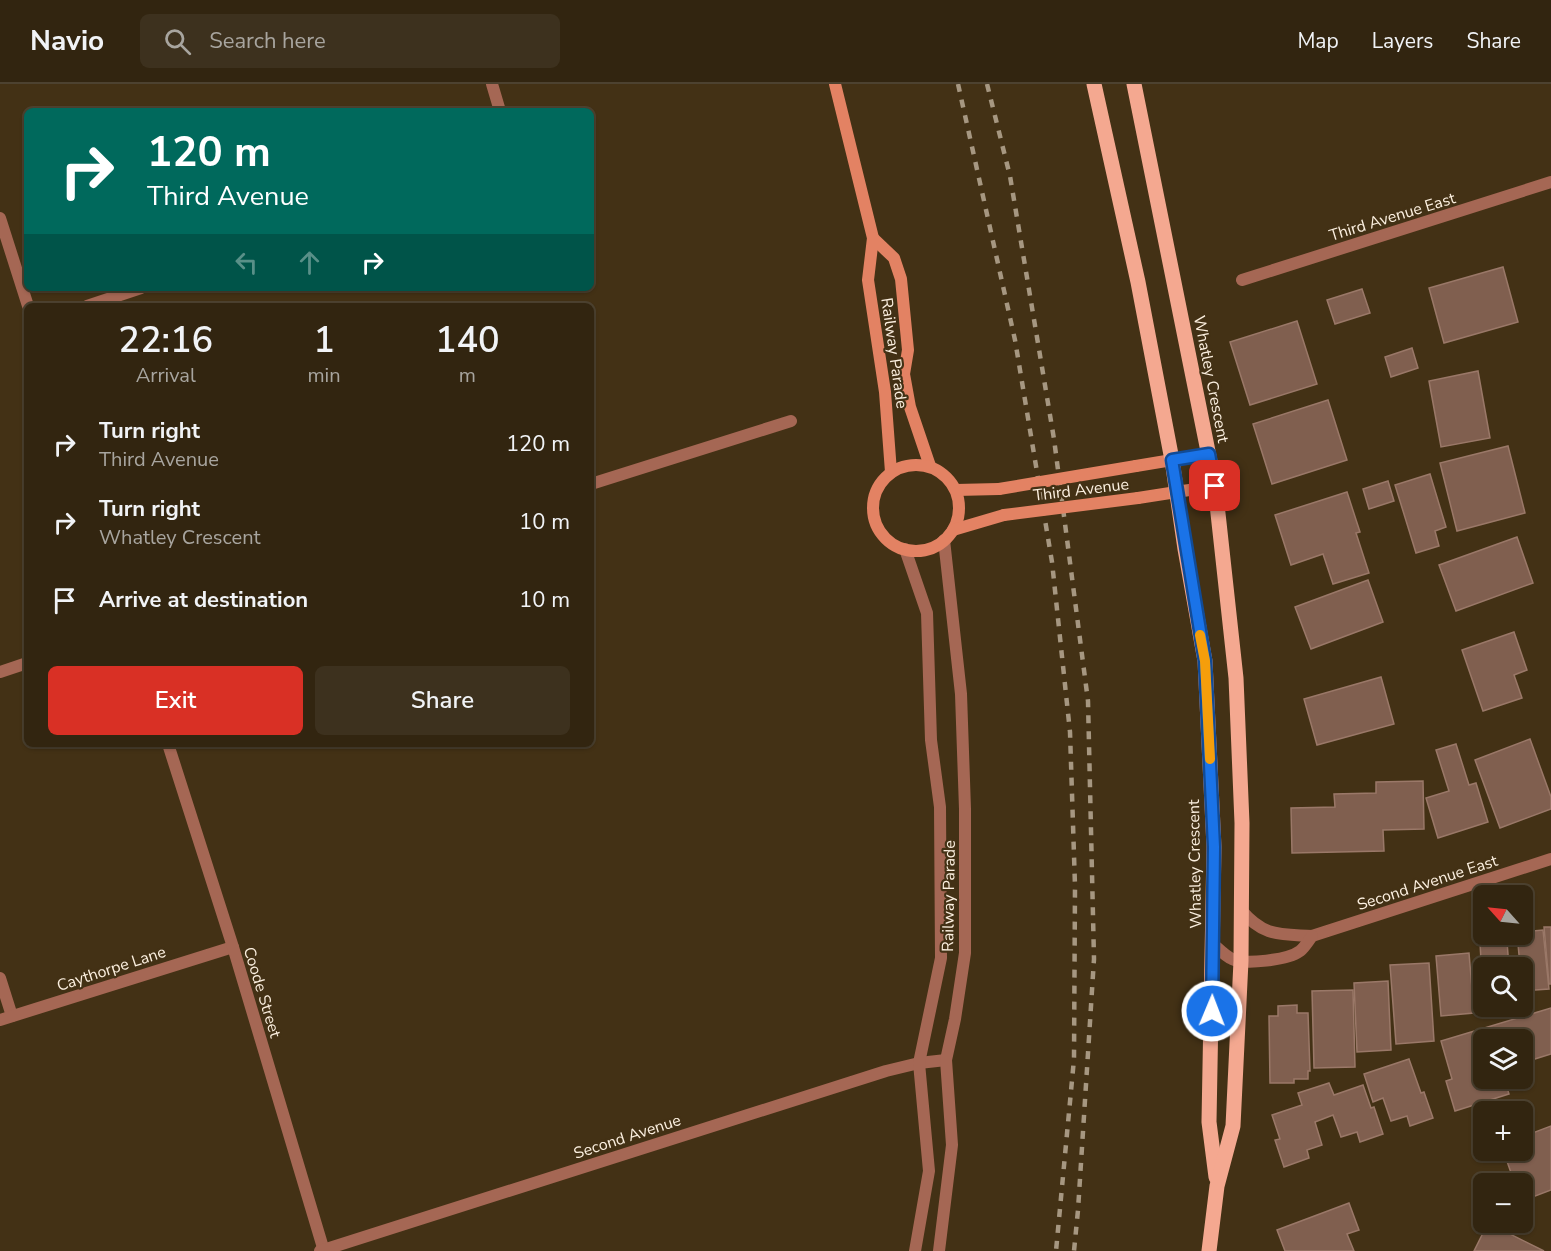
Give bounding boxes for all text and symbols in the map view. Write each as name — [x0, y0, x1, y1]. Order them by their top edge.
search box — [140, 14, 560, 68]
text: Navio — [30, 22, 104, 60]
icon: search — [161, 25, 194, 58]
text: Search here — [209, 26, 326, 56]
text: Map — [1297, 27, 1339, 55]
text: Layers — [1372, 27, 1433, 55]
text: Share — [1466, 27, 1521, 55]
text: 120 m — [147, 124, 271, 181]
icon: right — [48, 132, 126, 210]
text: Third Avenue — [147, 178, 309, 215]
street label: Third Avenue East — [1326, 187, 1459, 247]
icon: left — [230, 246, 263, 279]
icon: ahead — [293, 246, 326, 279]
icon: right — [356, 246, 389, 279]
street label: Railway Parade — [875, 296, 913, 410]
street label: Whatley Crescent — [1188, 314, 1234, 445]
text: 22:16 — [118, 316, 213, 365]
text: 1 — [313, 316, 335, 365]
text: 140 — [435, 316, 500, 365]
text: Arrival — [136, 362, 196, 389]
text: min — [308, 362, 341, 389]
text: m — [459, 362, 476, 389]
text: Turn right — [99, 416, 200, 446]
icon: right — [48, 428, 81, 461]
text: 120 m — [506, 429, 570, 459]
text: Third Avenue — [99, 446, 219, 473]
pin — [1189, 460, 1240, 511]
icon: arrive — [1198, 469, 1231, 502]
street label: Third Avenue — [1032, 473, 1130, 507]
text: Turn right — [99, 494, 200, 524]
icon: right — [48, 506, 81, 539]
text: 10 m — [519, 507, 570, 537]
text: Whatley Crescent — [99, 524, 261, 551]
icon: arrive — [48, 584, 81, 617]
text: Arrive at destination — [99, 585, 308, 615]
text: 10 m — [519, 585, 570, 615]
button: Exit — [48, 666, 303, 735]
button: Share — [315, 666, 570, 735]
street label: Whatley Crescent — [1183, 799, 1207, 929]
street label: Railway Parade — [937, 840, 961, 952]
street label: Second Avenue East — [1354, 850, 1501, 916]
north arrow — [1473, 885, 1533, 945]
map controls — [1473, 885, 1533, 1233]
street label: Caythorpe Lane — [54, 941, 169, 997]
street label: Coode Street — [238, 944, 286, 1041]
button: search — [1473, 957, 1533, 1017]
position arrow — [1180, 979, 1244, 1043]
button: layers — [1473, 1029, 1533, 1089]
button: + — [1473, 1101, 1533, 1161]
street label: Second Avenue — [571, 1109, 684, 1165]
button: − — [1473, 1173, 1533, 1233]

